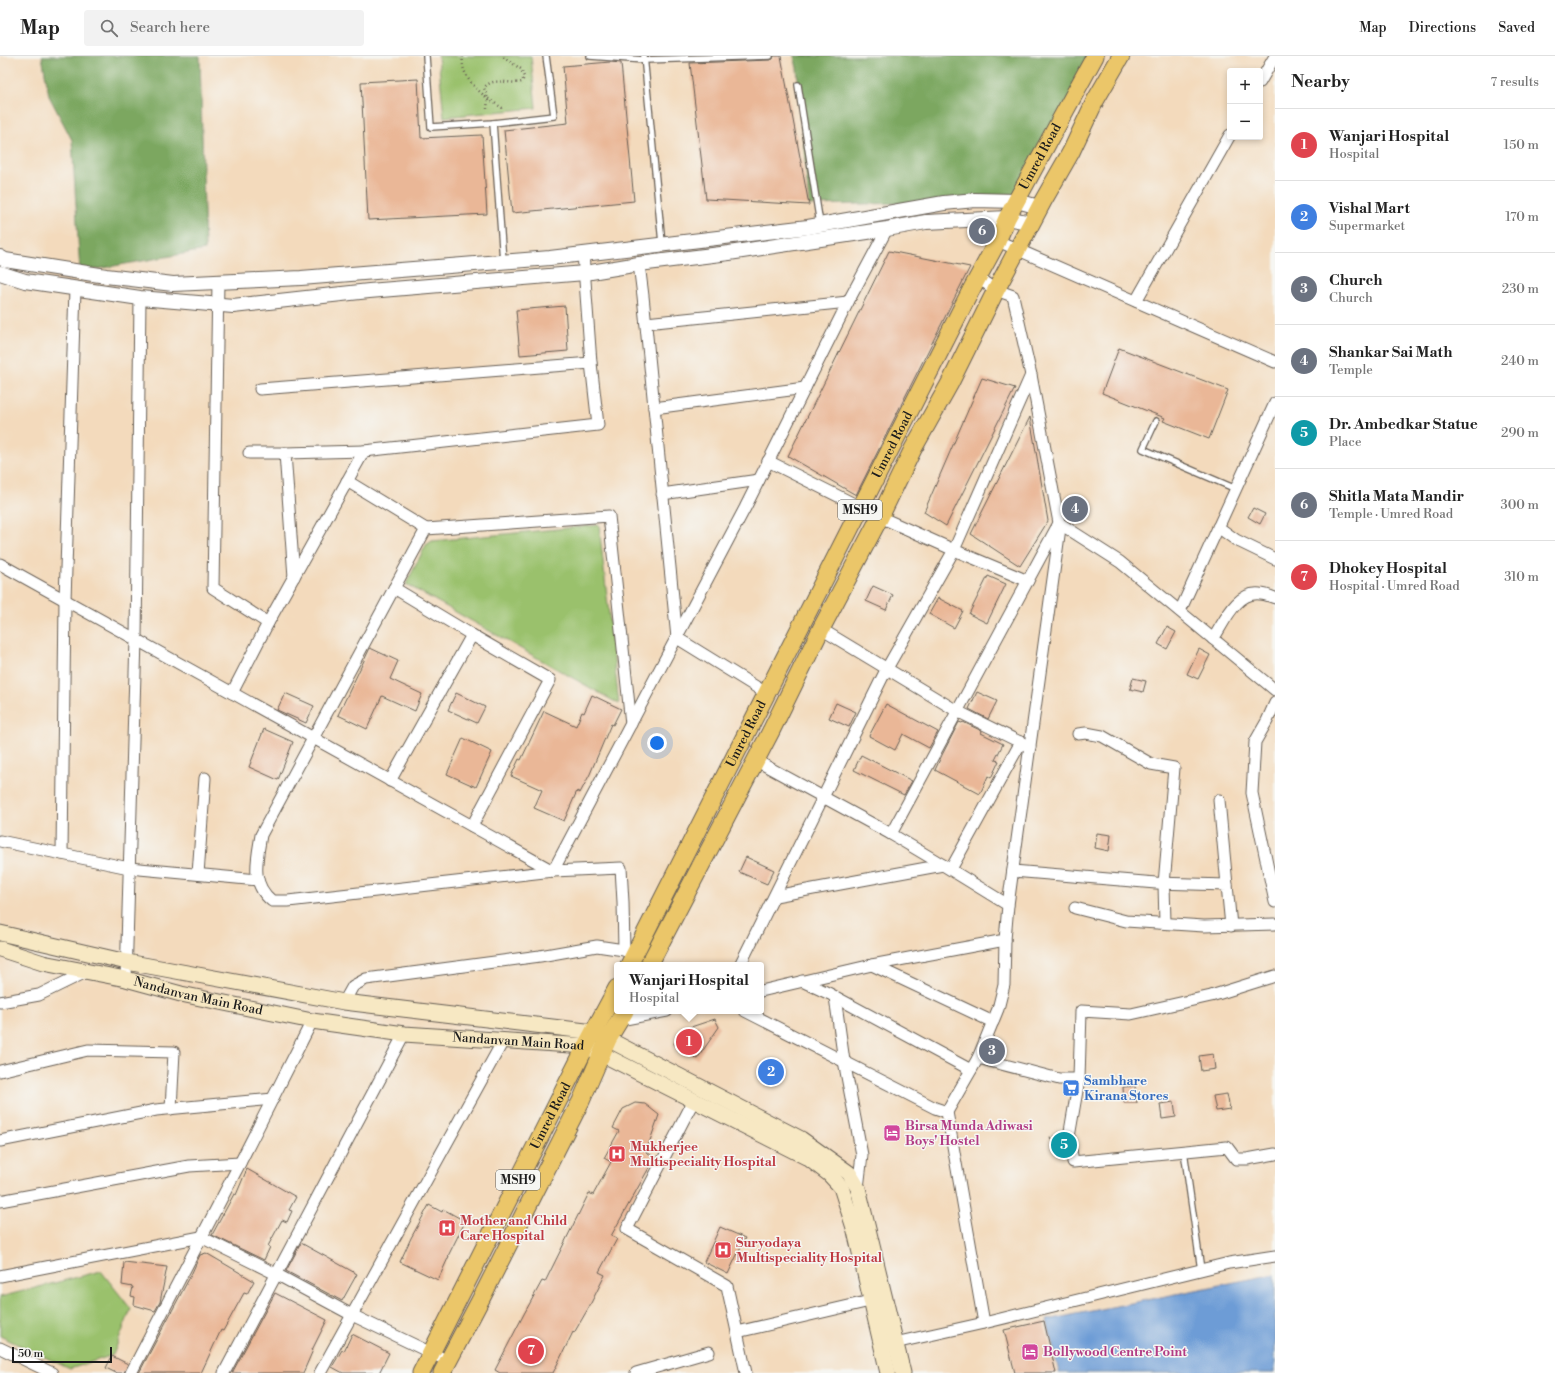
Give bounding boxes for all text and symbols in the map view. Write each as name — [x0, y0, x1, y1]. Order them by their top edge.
search box — [84, 10, 364, 46]
text: Map — [20, 16, 60, 40]
icon: search — [98, 17, 120, 39]
text: Search here — [130, 18, 210, 37]
text: Map — [1359, 19, 1387, 37]
text: Directions — [1409, 19, 1476, 37]
text: Saved — [1498, 19, 1535, 37]
map controls — [1227, 68, 1263, 140]
button: + — [1227, 68, 1263, 104]
text: Nearby — [1291, 71, 1350, 93]
text: 7 results — [1490, 74, 1539, 90]
button: − — [1227, 104, 1263, 140]
street label: Umred Road — [1016, 120, 1065, 193]
text: Wanjari Hospital — [1329, 127, 1449, 146]
text: 1 — [1301, 137, 1307, 153]
text: 150 m — [1504, 137, 1539, 153]
text: Hospital — [1329, 146, 1379, 162]
text: Vishal Mart — [1329, 199, 1410, 218]
text: 2 — [1300, 209, 1308, 225]
text: 170 m — [1505, 209, 1539, 225]
pin: 6 — [969, 216, 995, 246]
text: Supermarket — [1329, 218, 1405, 234]
text: Church — [1329, 271, 1383, 290]
text: 3 — [1300, 281, 1308, 297]
text: 230 m — [1502, 281, 1539, 297]
text: Church — [1329, 290, 1373, 306]
text: Shankar Sai Math — [1329, 343, 1453, 362]
text: 4 — [1300, 353, 1308, 369]
text: 240 m — [1501, 353, 1539, 369]
text: Temple — [1329, 362, 1373, 378]
street label: Umred Road — [869, 408, 916, 481]
text: Dr. Ambedkar Statue — [1329, 415, 1478, 434]
text: 5 — [1300, 425, 1308, 441]
text: 290 m — [1501, 425, 1539, 441]
text: Place — [1329, 434, 1361, 450]
text: Shitla Mata Mandir — [1329, 487, 1464, 506]
pin: 4 — [1062, 494, 1088, 524]
text: 6 — [1300, 497, 1308, 513]
text: 300 m — [1501, 497, 1539, 513]
road number: MSH9 — [838, 500, 882, 520]
text: Temple · Umred Road — [1329, 506, 1453, 522]
text: Dhokey Hospital — [1329, 559, 1447, 578]
text: 7 — [1300, 569, 1308, 585]
text: 310 m — [1504, 569, 1539, 585]
text: Hospital · Umred Road — [1329, 578, 1460, 594]
street label: Umred Road — [722, 697, 770, 770]
your location — [647, 733, 667, 753]
popup — [614, 962, 764, 1014]
text: Wanjari Hospital — [629, 971, 749, 990]
street label: Nandanvan Main Road — [132, 973, 265, 1019]
text: Hospital — [629, 990, 679, 1006]
pin: 1 — [676, 1027, 702, 1057]
street label: Nandanvan Main Road — [452, 1029, 585, 1054]
pin: 3 — [979, 1036, 1005, 1066]
pin: 2 — [758, 1057, 784, 1087]
place label: Sambhare Kirana Stores — [1084, 1073, 1169, 1104]
supermarket icon: Sambhare Kirana Stores — [1061, 1078, 1081, 1098]
street label: Umred Road — [527, 1079, 575, 1152]
place label: Birsa Munda Adiwasi Boys' Hostel — [905, 1118, 1033, 1149]
hotel icon: Birsa Munda Adiwasi Boys' Hostel — [882, 1123, 902, 1143]
pin: 5 — [1051, 1130, 1077, 1160]
place label: Mukherjee Multispeciality Hospital — [630, 1139, 777, 1170]
hospital icon: Mukherjee Multispeciality Hospital — [607, 1144, 627, 1164]
road number: MSH9 — [496, 1170, 540, 1190]
place label: Mother and Child Care Hospital — [460, 1213, 567, 1244]
hospital icon: Mother and Child Care Hospital — [437, 1218, 457, 1238]
place label: Suryodaya Multispeciality Hospital — [736, 1235, 883, 1266]
hospital icon: Suryodaya Multispeciality Hospital — [713, 1240, 733, 1260]
pin: 7 — [518, 1336, 544, 1366]
hotel icon: Bollywood Centre Point — [1020, 1342, 1040, 1362]
place label: Bollywood Centre Point — [1043, 1344, 1187, 1360]
scale bar — [12, 1345, 112, 1364]
text: 50 m — [18, 1347, 43, 1361]

